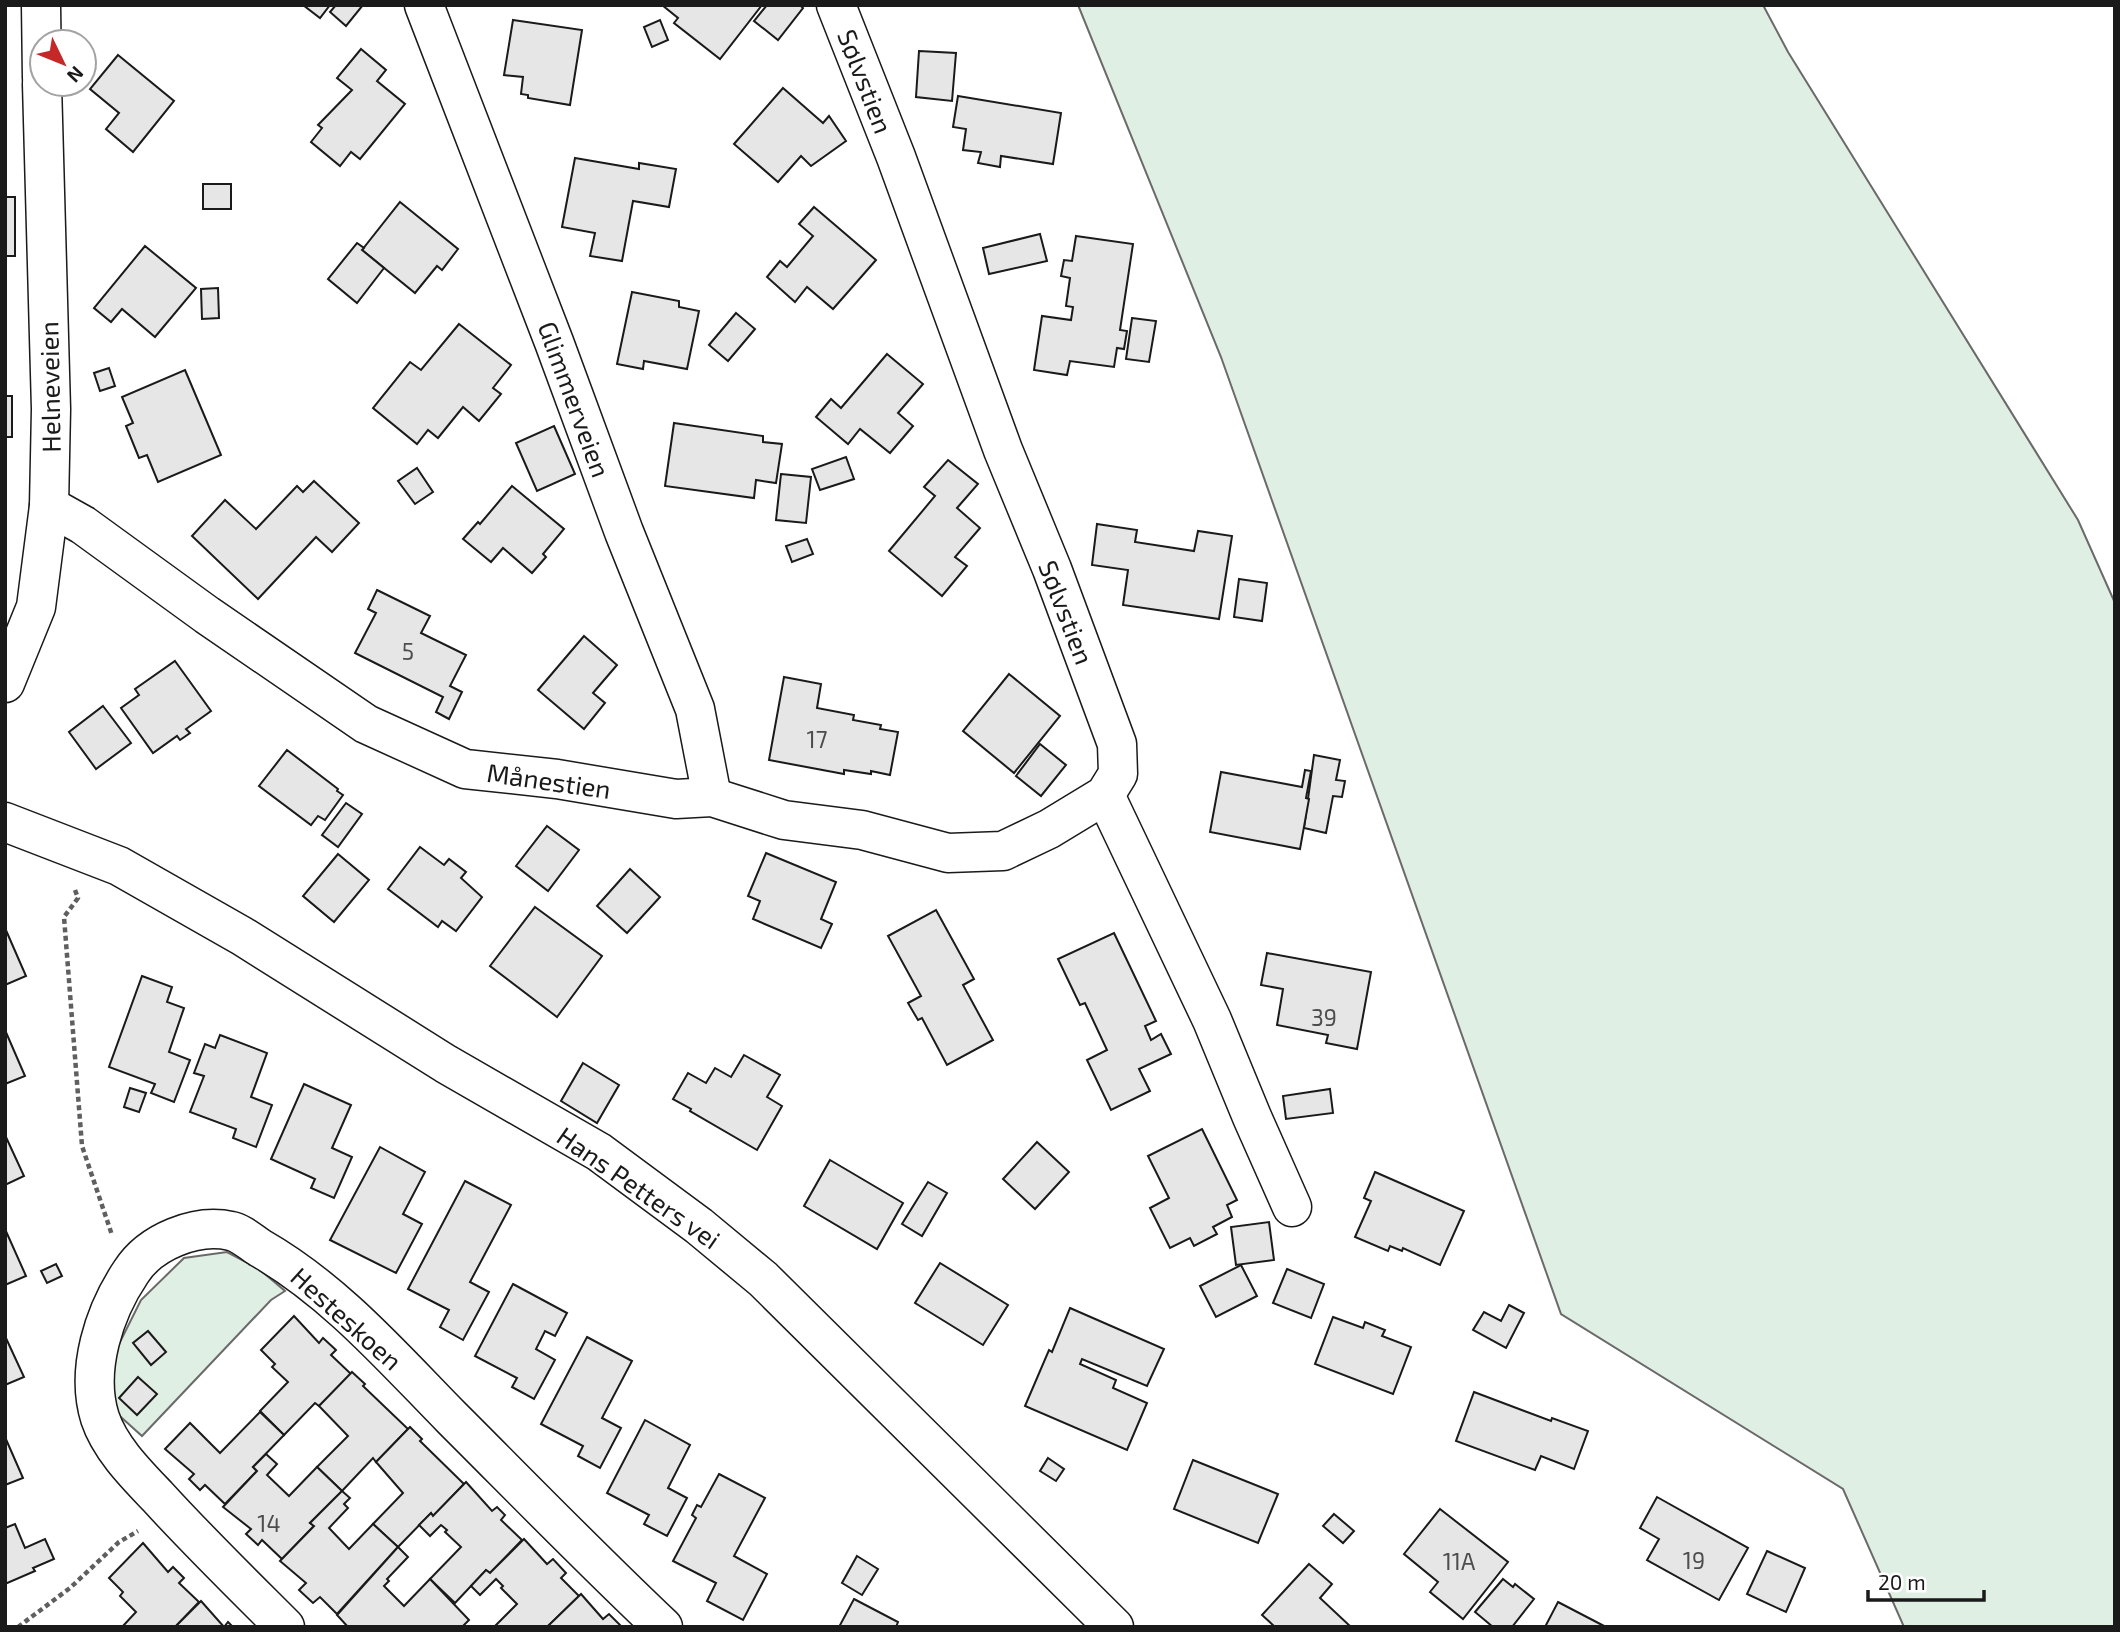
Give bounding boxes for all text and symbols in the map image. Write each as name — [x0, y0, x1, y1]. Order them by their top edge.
street label: Sølvstien — [832, 25, 900, 137]
north arrow — [28, 28, 98, 98]
text: N — [63, 62, 89, 88]
street label: Glimmerveien — [532, 317, 618, 481]
street label: Helneveien — [32, 321, 66, 453]
street label: Sølvstien — [1033, 556, 1101, 668]
house number: 5 — [402, 637, 414, 665]
house number: 17 — [807, 725, 828, 753]
street label: Månestien — [485, 756, 613, 804]
house number: 39 — [1311, 1003, 1337, 1031]
street label: Hans Petters vei — [552, 1119, 726, 1255]
street label: Hesteskoen — [285, 1260, 409, 1376]
house number: 14 — [257, 1509, 281, 1537]
house number: 19 — [1683, 1546, 1705, 1574]
house number: 11A — [1443, 1547, 1476, 1575]
scale bar — [1868, 1558, 1983, 1602]
text: 20 m — [1878, 1569, 1926, 1594]

